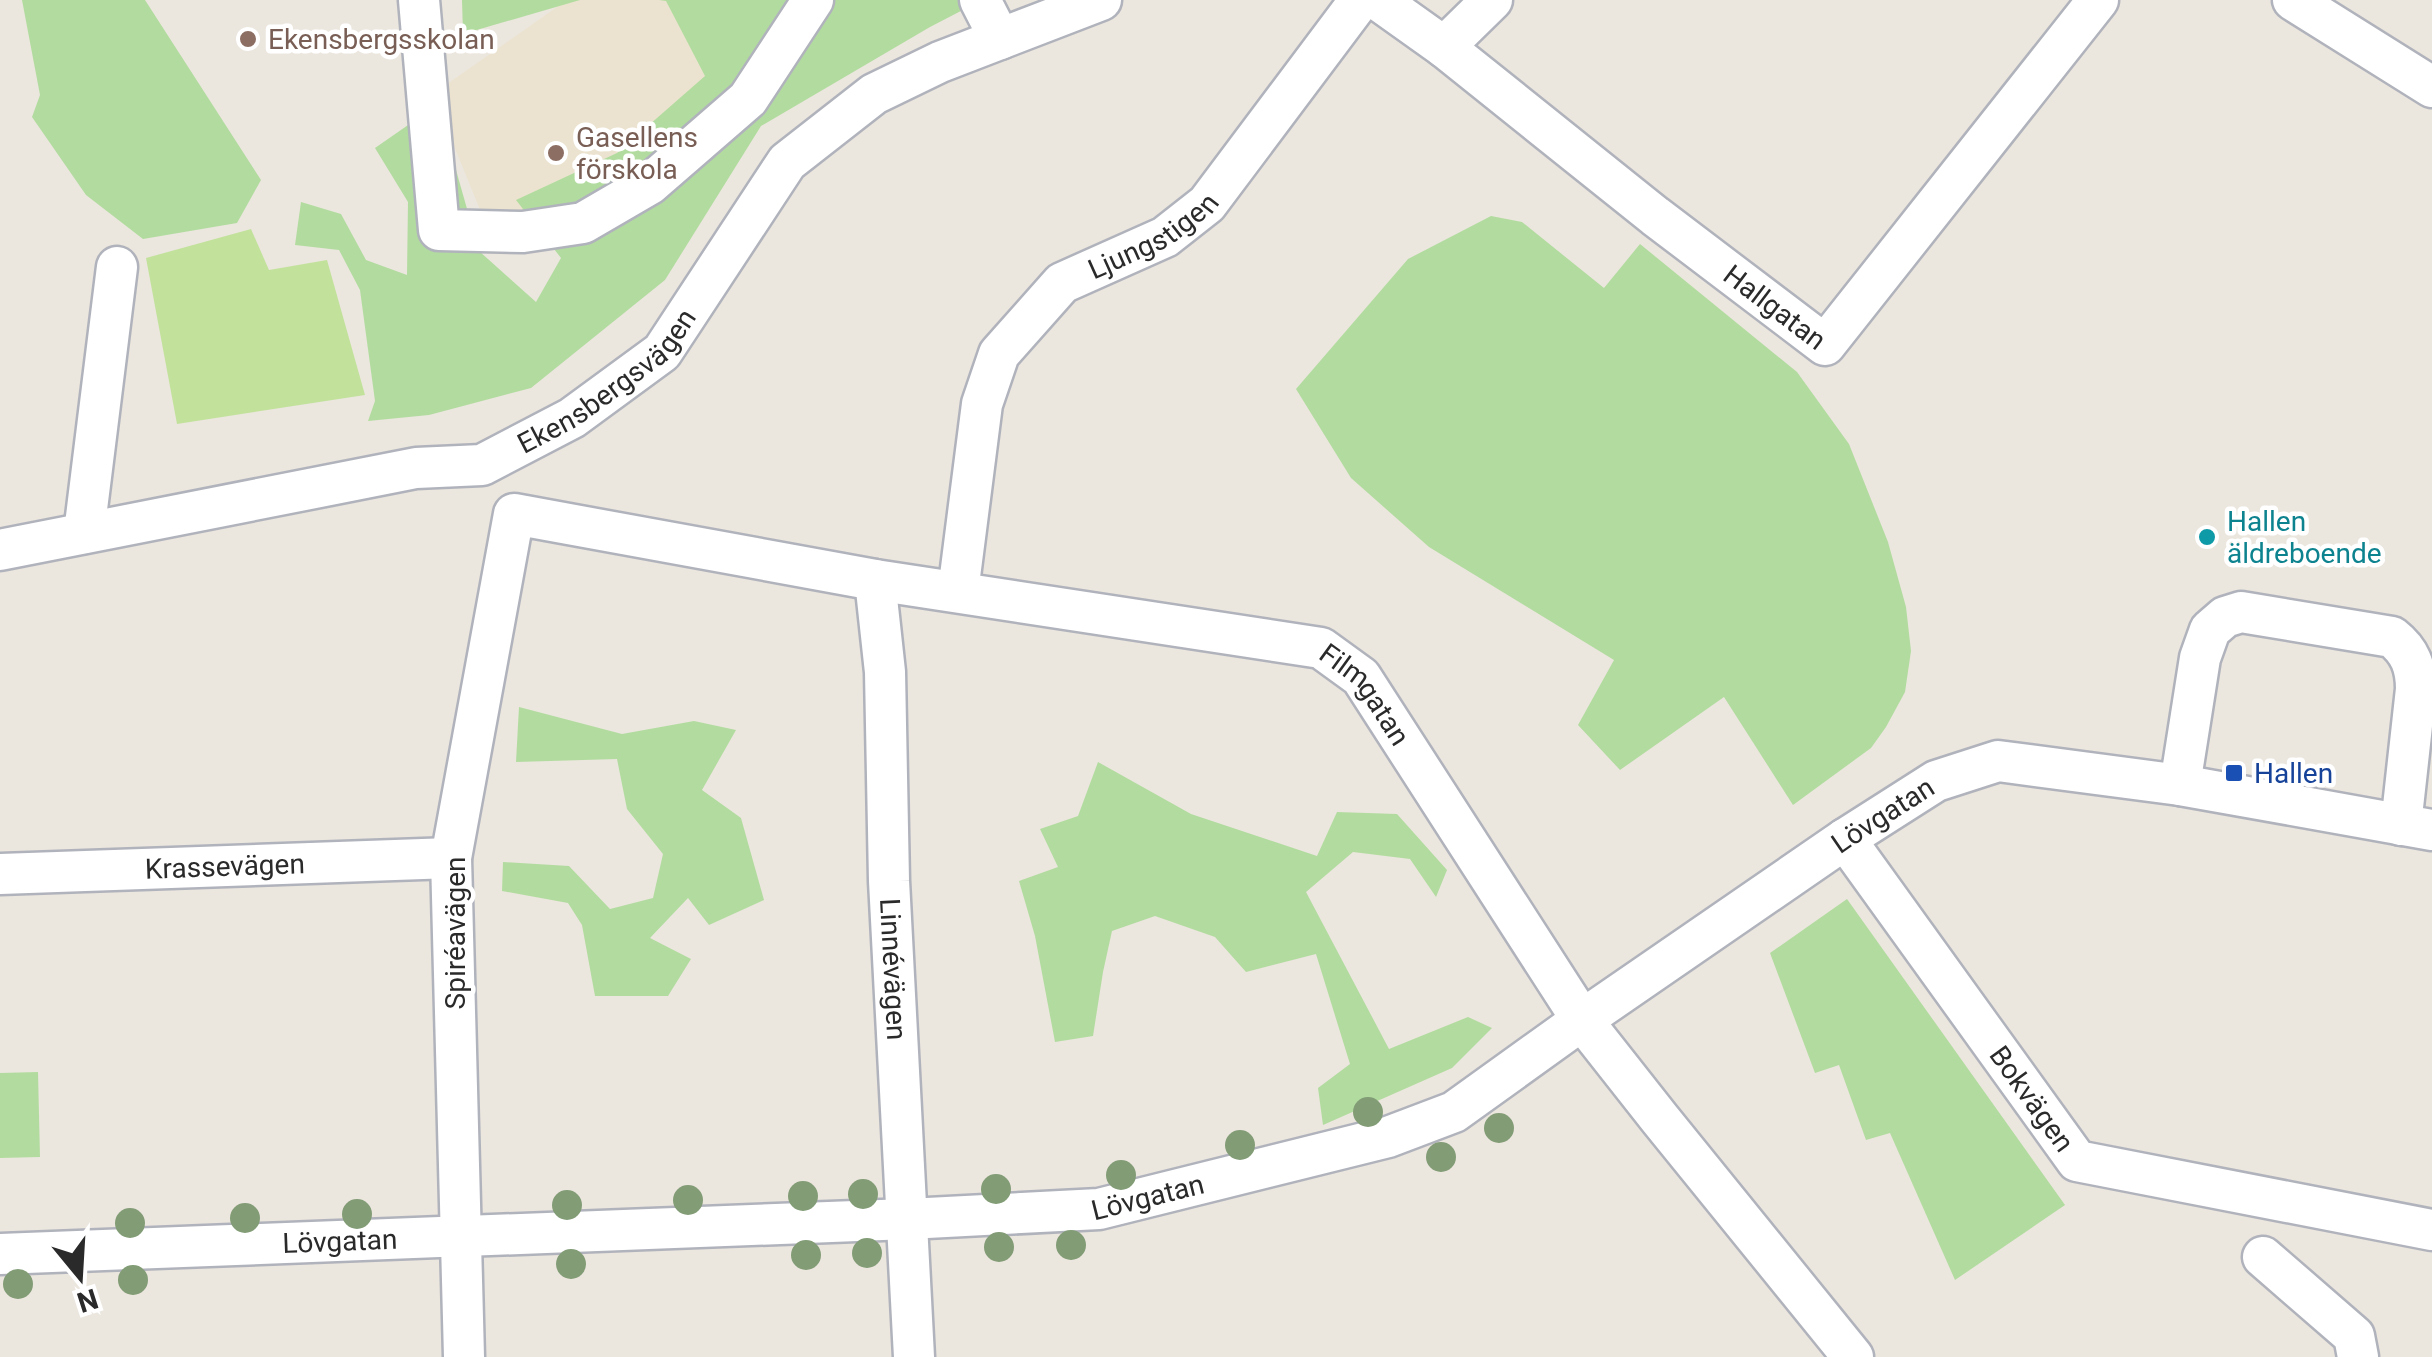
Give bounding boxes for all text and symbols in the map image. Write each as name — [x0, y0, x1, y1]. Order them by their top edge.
place label: Ekensbergsskolan — [268, 23, 495, 56]
marker: Ekensbergsskolan — [237, 28, 259, 50]
place label: Gasellens förskola — [576, 121, 698, 186]
marker: Gasellens förskola — [545, 142, 567, 164]
street label: Ljungstigen — [1083, 187, 1226, 286]
street label: Hallgatan — [1717, 258, 1832, 357]
street label: Ekensbergsvägen — [512, 303, 703, 460]
place label: Hallen äldreboende — [2227, 505, 2382, 570]
marker: Hallen äldreboende — [2196, 526, 2218, 548]
street label: Filmgatan — [1313, 637, 1417, 752]
place label: Hallen — [2254, 757, 2333, 790]
marker: Hallen — [2223, 762, 2245, 784]
street label: Lövgatan — [1825, 771, 1940, 860]
street label: Krassevägen — [144, 847, 305, 886]
street label: Spiréavägen — [439, 857, 472, 1009]
street label: Linnévägen — [873, 897, 913, 1041]
street label: Bokvägen — [1983, 1040, 2081, 1158]
street label: Lövgatan — [1088, 1167, 1208, 1227]
street label: Lövgatan — [282, 1223, 398, 1260]
north arrow — [30, 1227, 130, 1327]
text: N — [73, 1282, 102, 1319]

